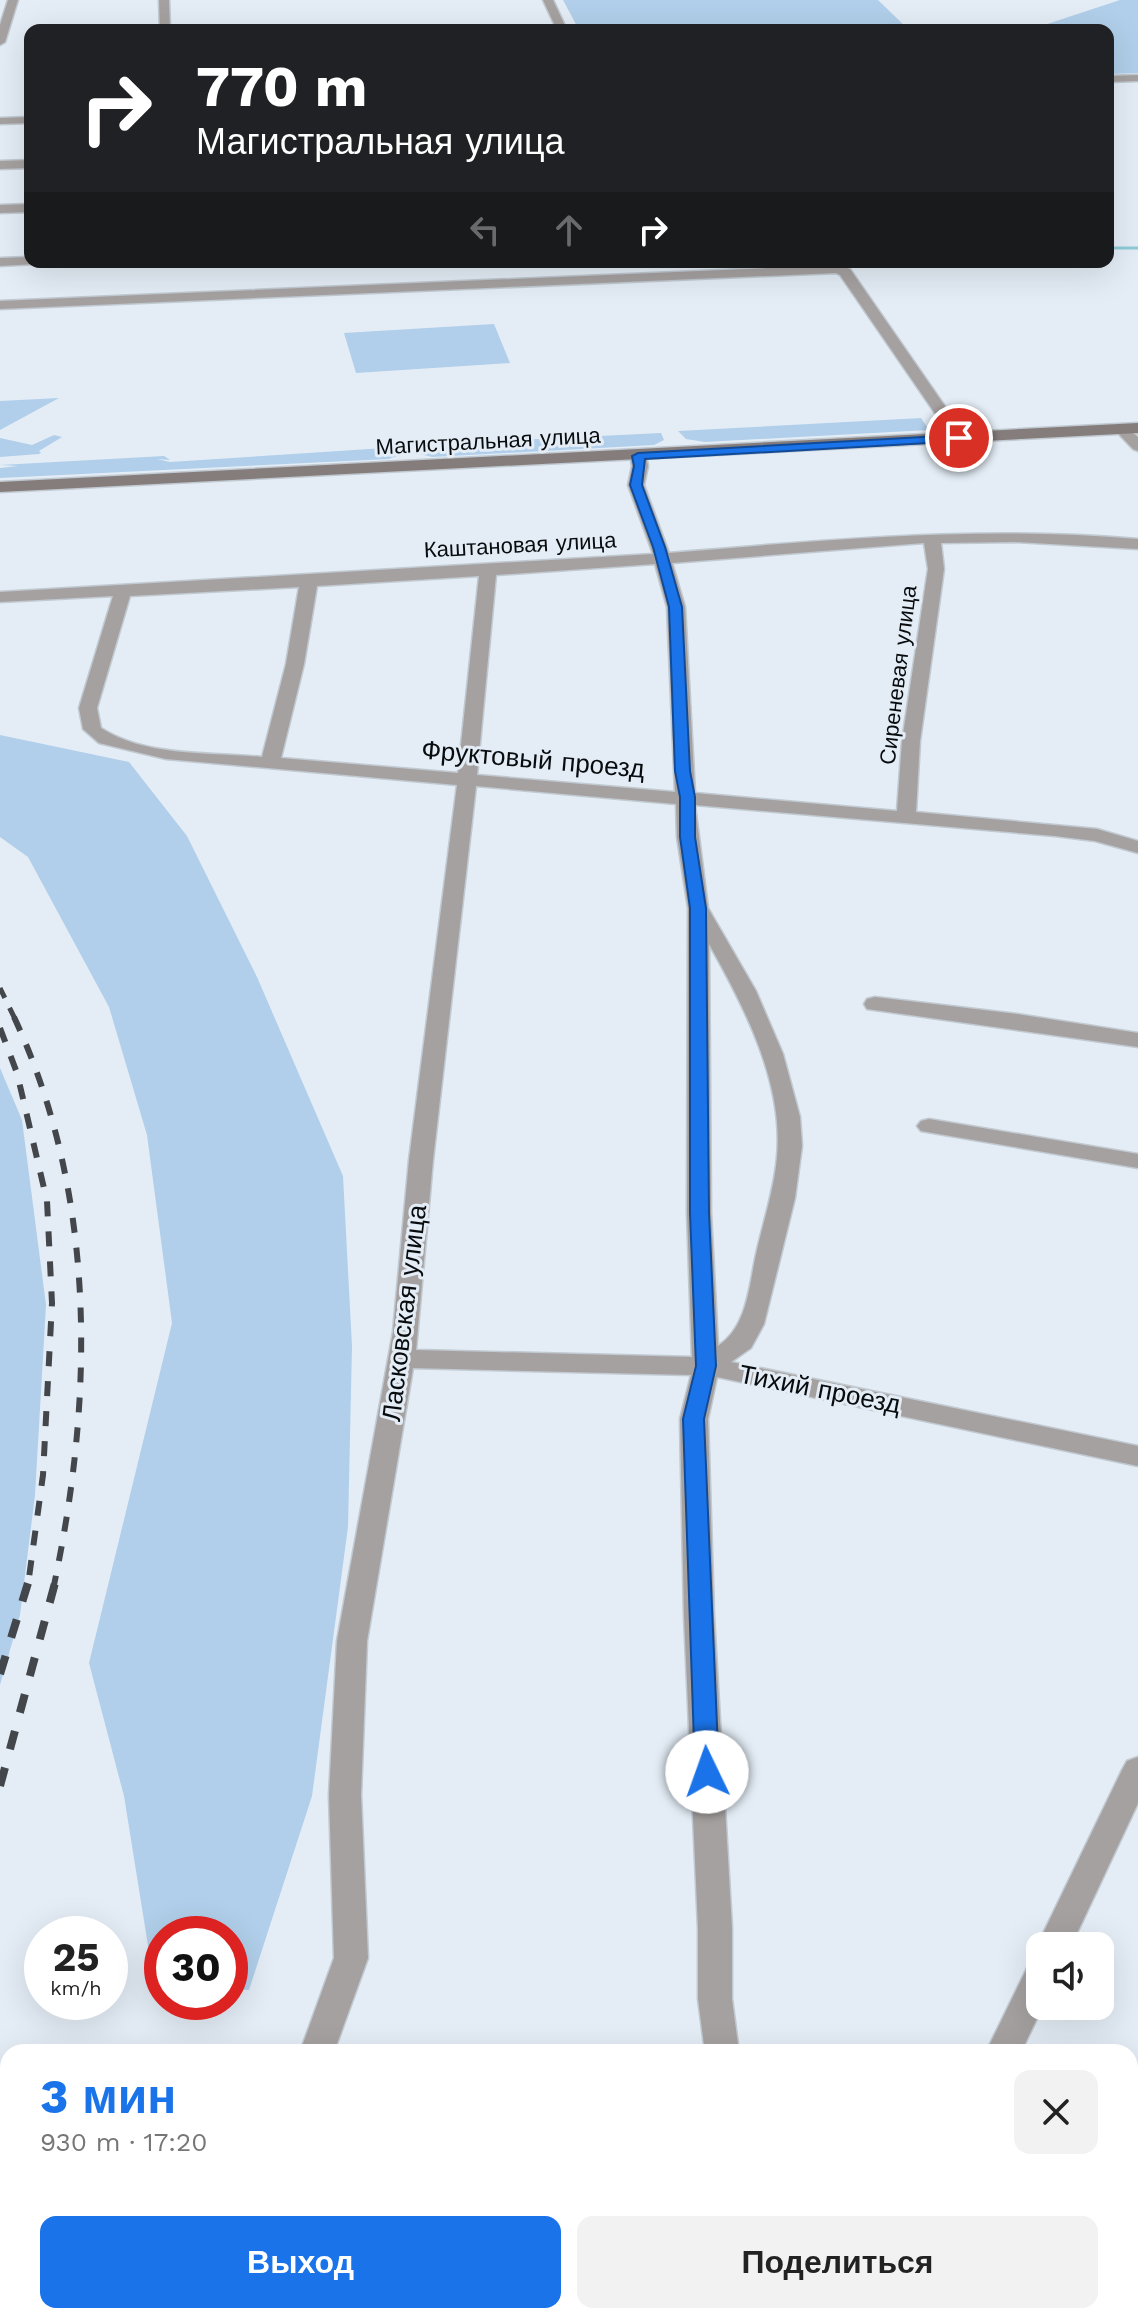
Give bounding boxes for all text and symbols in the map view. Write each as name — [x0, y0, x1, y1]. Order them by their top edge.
text: 770 m — [196, 54, 367, 120]
icon: right — [64, 56, 168, 160]
text: Магистральная улица — [196, 121, 565, 163]
icon: left — [463, 208, 507, 252]
icon: ahead — [547, 208, 591, 252]
icon: right — [631, 208, 675, 252]
pin — [925, 404, 993, 472]
icon: arrive — [937, 416, 981, 460]
street label: Магистральная улица — [375, 423, 602, 459]
street label: Каштановая улица — [423, 527, 618, 563]
street label: Сиреневая улица — [875, 583, 922, 766]
street label: Фруктовый проезд — [420, 734, 646, 784]
street label: Ласковская улица — [376, 1202, 432, 1423]
street label: Тихий проезд — [737, 1359, 903, 1419]
position arrow — [665, 1730, 749, 1814]
speed limit sign: 30 — [144, 1916, 248, 2020]
map controls — [1026, 1932, 1114, 2020]
button: sound — [1026, 1932, 1114, 2020]
text: 25 — [52, 1934, 100, 1981]
text: km/h — [50, 1976, 102, 2000]
text: 3 мин — [40, 2068, 176, 2125]
button: close — [1014, 2070, 1098, 2154]
text: 930 m · 17:20 — [40, 2127, 207, 2157]
button: Выход — [40, 2216, 561, 2308]
button: Поделиться — [577, 2216, 1098, 2308]

